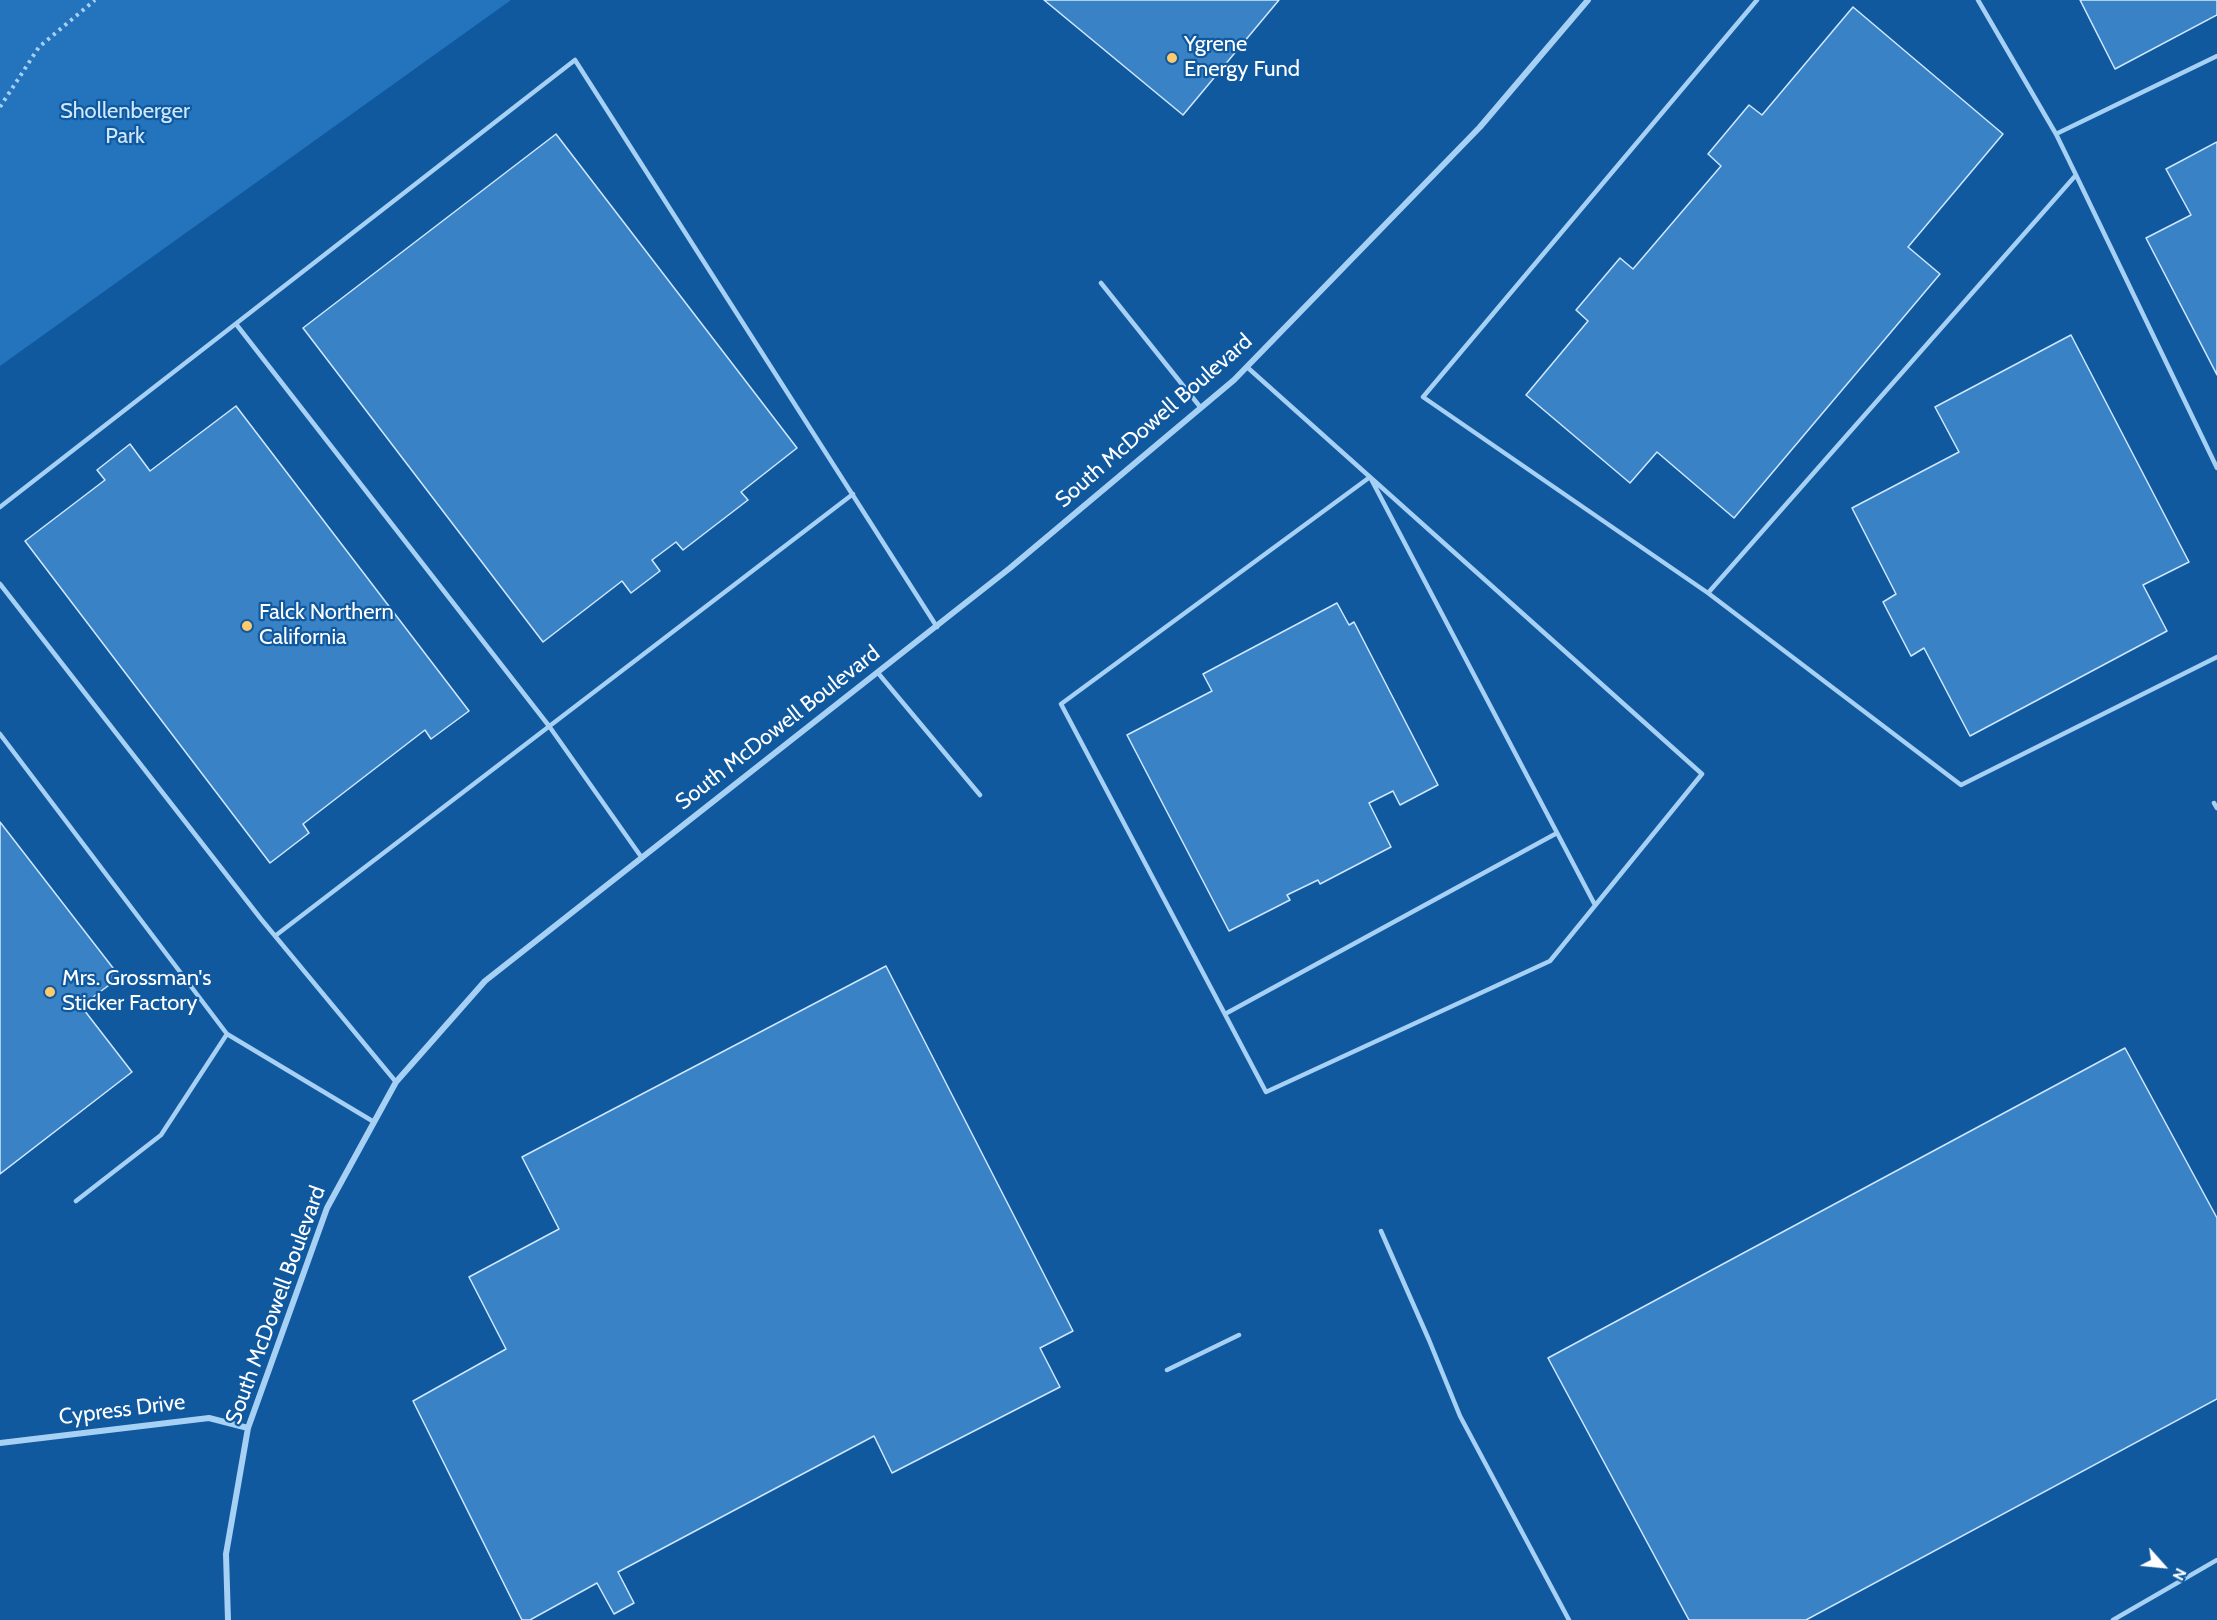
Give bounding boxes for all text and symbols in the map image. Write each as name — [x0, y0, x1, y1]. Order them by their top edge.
place label: Ygrene Energy Fund — [1184, 32, 1300, 84]
marker: Ygrene Energy Fund — [1165, 51, 1179, 65]
park label: Shollenberger Park — [60, 99, 190, 150]
street label: South McDowell Boulevard — [1050, 329, 1258, 513]
place label: Falck Northern California — [259, 600, 394, 652]
marker: Falck Northern California — [240, 619, 254, 633]
street label: South McDowell Boulevard — [671, 640, 885, 816]
place label: Mrs. Grossman's Sticker Factory — [62, 966, 211, 1017]
marker: Mrs. Grossman's Sticker Factory — [43, 985, 57, 999]
street label: South McDowell Boulevard — [221, 1182, 331, 1428]
street label: Cypress Drive — [57, 1389, 187, 1431]
north arrow — [2133, 1536, 2193, 1596]
text: N — [2168, 1565, 2191, 1584]

